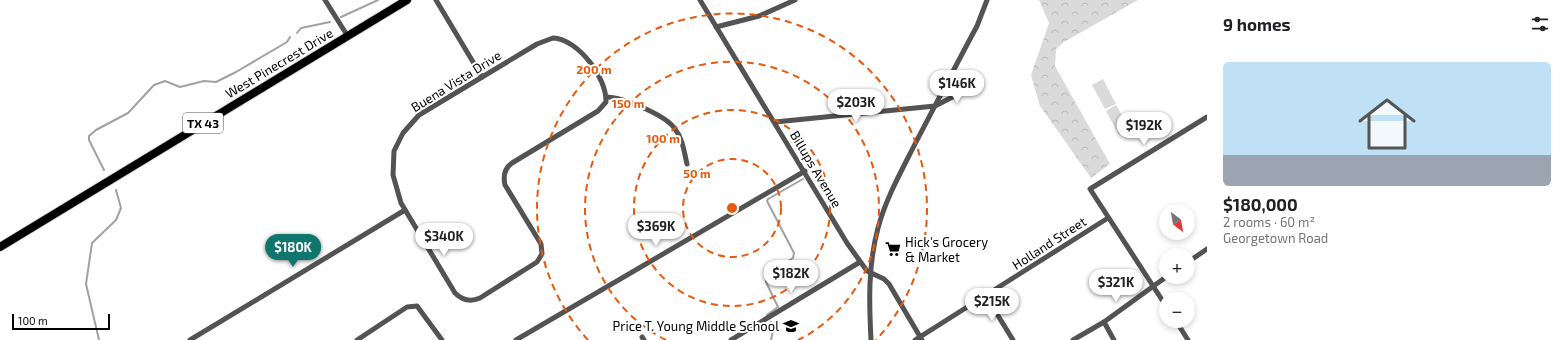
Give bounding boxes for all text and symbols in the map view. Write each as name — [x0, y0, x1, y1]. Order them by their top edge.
icon: filters — [1529, 13, 1551, 35]
text: 9 homes — [1223, 14, 1291, 34]
street label: West Pinecrest Drive — [222, 25, 336, 101]
street label: Buena Vista Drive — [408, 47, 504, 115]
text: 200 m — [576, 62, 612, 76]
pin: $146K — [929, 70, 985, 104]
text: $146K — [938, 75, 976, 91]
icon: home — [1351, 88, 1423, 160]
pin: $203K — [828, 89, 884, 123]
text: $203K — [837, 94, 875, 110]
text: 150 m — [612, 96, 644, 110]
pin: $192K — [1116, 112, 1172, 146]
road number: TX 43 — [183, 113, 223, 133]
text: $192K — [1126, 117, 1162, 133]
street label: Billups Avenue — [787, 128, 845, 210]
text: 100 m — [646, 131, 680, 145]
text: 50 m — [683, 166, 711, 180]
text: $180,000 — [1223, 194, 1298, 214]
centre of rings — [725, 201, 739, 215]
north arrow — [1159, 204, 1195, 240]
map controls — [1159, 204, 1195, 328]
pin: $369K — [628, 213, 684, 247]
street label: Holland Street — [1009, 213, 1089, 273]
text: 2 rooms · 60 m² — [1223, 214, 1315, 230]
text: $369K — [637, 218, 675, 234]
pin: $340K — [416, 223, 472, 257]
text: $340K — [424, 228, 464, 244]
text: Georgetown Road — [1223, 230, 1328, 246]
pin: $180K — [265, 234, 321, 268]
place label: Hick's Grocery & Market — [905, 234, 988, 265]
text: $180K — [274, 239, 312, 255]
supermarket icon: Hick's Grocery & Market — [884, 240, 902, 258]
button: + — [1159, 248, 1195, 284]
pin: $182K — [763, 260, 819, 294]
text: $182K — [772, 265, 810, 281]
pin: $321K — [1088, 269, 1144, 303]
text: $321K — [1098, 274, 1134, 290]
pin: $215K — [964, 288, 1020, 322]
button: − — [1159, 292, 1195, 328]
text: $215K — [974, 293, 1010, 309]
scale bar — [12, 312, 110, 331]
text: 100 m — [18, 314, 48, 327]
school or university icon: Price T. Young Middle School — [782, 317, 800, 335]
place label: Price T. Young Middle School — [613, 318, 779, 334]

